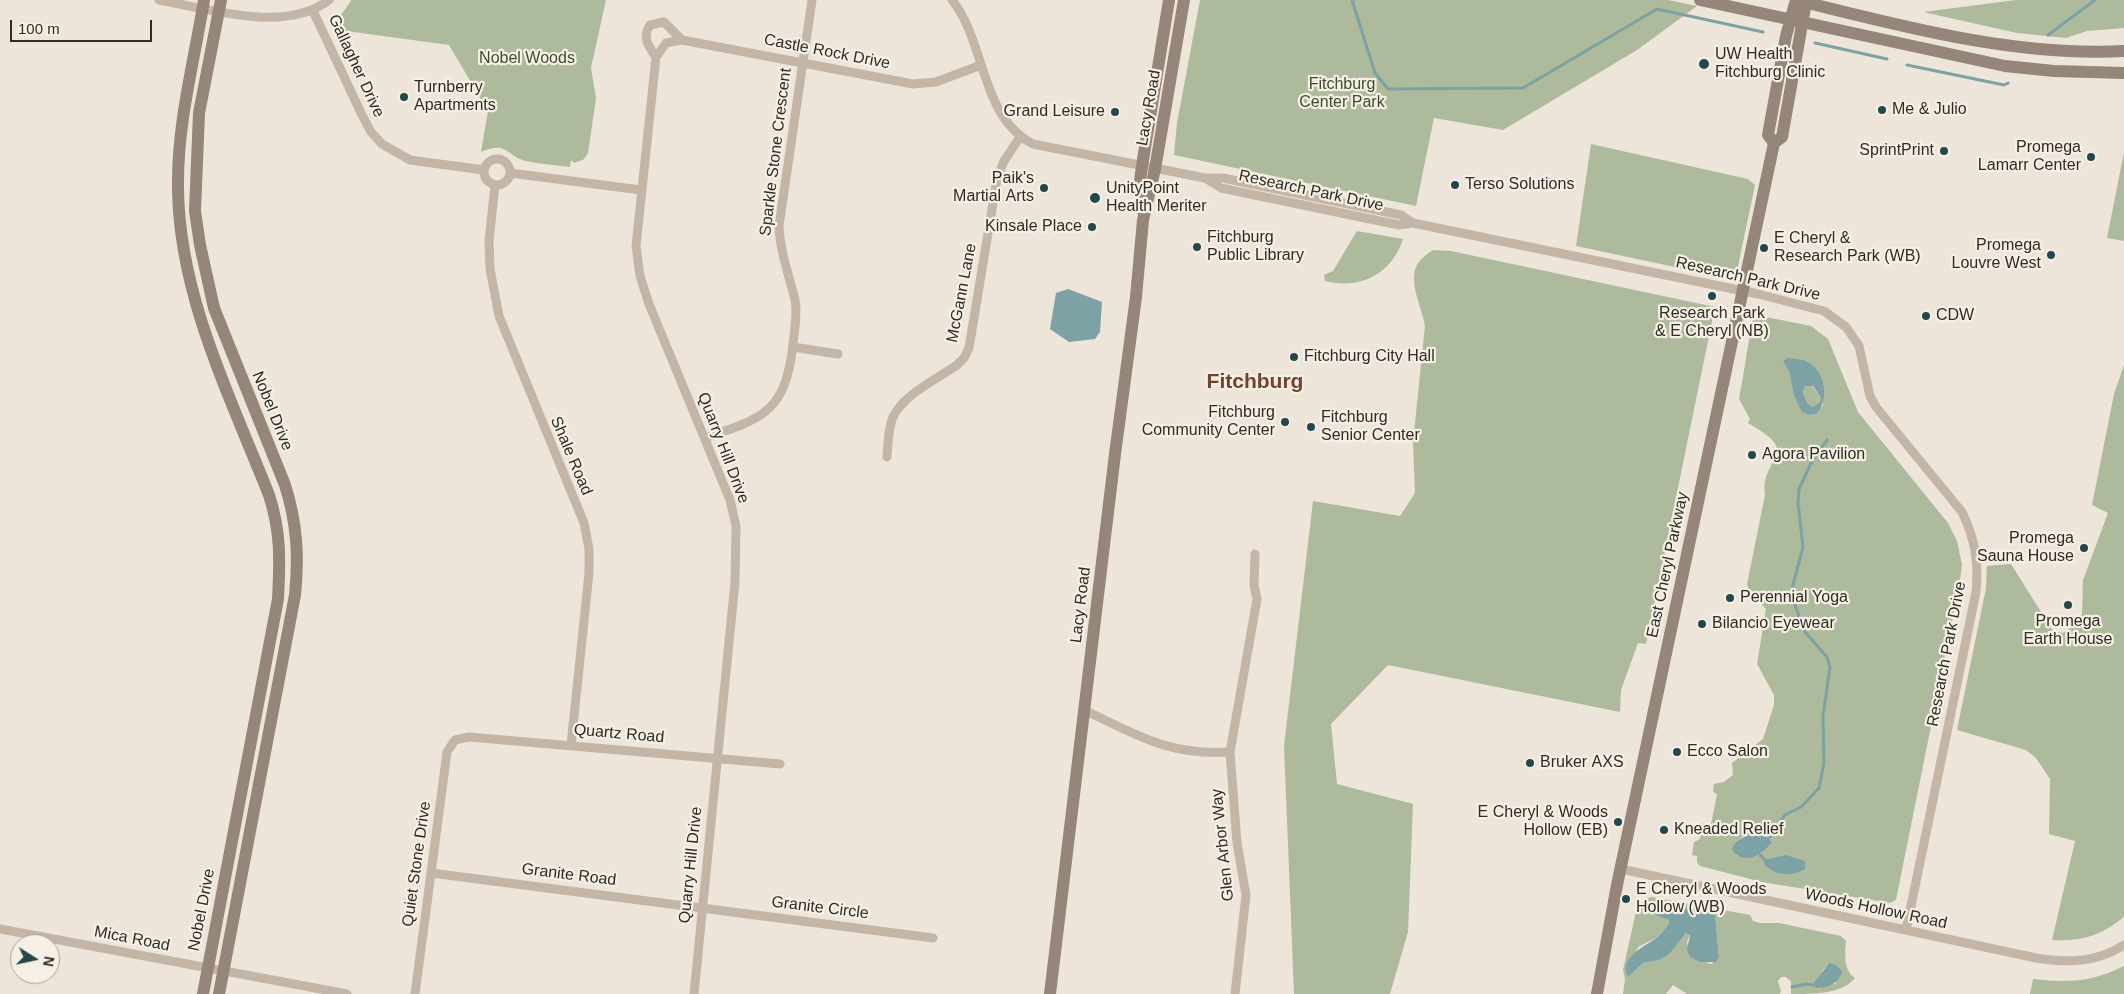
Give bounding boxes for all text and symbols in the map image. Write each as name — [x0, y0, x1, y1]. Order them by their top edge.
scale bar — [12, 10, 155, 42]
street label: Gallagher Drive — [324, 12, 388, 120]
text: 100 m — [18, 20, 60, 37]
street label: Castle Rock Drive — [762, 30, 892, 74]
place label: UW Health Fitchburg Clinic — [1715, 45, 1825, 83]
park label: Nobel Woods — [479, 49, 575, 69]
marker: UW Health Fitchburg Clinic — [1697, 57, 1711, 71]
street label: Sparkle Stone Crescent — [756, 67, 796, 237]
street label: Lacy Road — [1133, 69, 1165, 147]
park label: Fitchburg Center Park — [1299, 75, 1385, 113]
place label: Turnberry Apartments — [414, 78, 496, 116]
marker: Turnberry Apartments — [398, 91, 410, 103]
place label: Me & Julio — [1892, 100, 1967, 120]
place label: Grand Leisure — [1004, 102, 1105, 122]
marker: Me & Julio — [1876, 104, 1888, 116]
marker: Grand Leisure — [1109, 106, 1121, 118]
place label: Promega Lamarr Center — [1978, 138, 2081, 176]
place label: SprintPrint — [1859, 141, 1934, 161]
marker: SprintPrint — [1938, 145, 1950, 157]
marker: Promega Lamarr Center — [2085, 151, 2097, 163]
street label: Research Park Drive — [1237, 166, 1385, 216]
place label: Paik's Martial Arts — [953, 169, 1034, 207]
place label: Terso Solutions — [1465, 175, 1574, 195]
place label: UnityPoint Health Meriter — [1106, 179, 1206, 217]
marker: Terso Solutions — [1449, 179, 1461, 191]
marker: Paik's Martial Arts — [1038, 182, 1050, 194]
marker: UnityPoint Health Meriter — [1088, 191, 1102, 205]
place label: Kinsale Place — [985, 217, 1082, 237]
marker: Kinsale Place — [1086, 221, 1098, 233]
place label: Fitchburg Public Library — [1207, 228, 1304, 266]
place label: E Cheryl & Research Park (WB) — [1774, 229, 1921, 267]
place label: Promega Louvre West — [1951, 236, 2041, 274]
marker: Fitchburg Public Library — [1191, 241, 1203, 253]
street label: McGann Lane — [943, 242, 981, 344]
marker: E Cheryl & Research Park (WB) — [1758, 242, 1770, 254]
marker: Promega Louvre West — [2045, 249, 2057, 261]
street label: Research Park Drive — [1674, 253, 1822, 305]
marker: Research Park & E Cheryl (NB) — [1706, 290, 1718, 302]
place label: Research Park & E Cheryl (NB) — [1655, 304, 1769, 342]
place label: CDW — [1936, 306, 1974, 326]
marker: CDW — [1920, 310, 1932, 322]
place label: Fitchburg City Hall — [1304, 347, 1435, 367]
marker: Fitchburg City Hall — [1288, 351, 1300, 363]
street label: Nobel Drive — [247, 369, 297, 453]
district label: Fitchburg — [1207, 369, 1303, 395]
street label: Quarry Hill Drive — [693, 390, 753, 506]
place label: Fitchburg Community Center — [1142, 403, 1275, 441]
place label: Fitchburg Senior Center — [1321, 408, 1420, 446]
street label: Shale Road — [546, 414, 596, 498]
marker: Fitchburg Community Center — [1279, 416, 1291, 428]
marker: Fitchburg Senior Center — [1305, 421, 1317, 433]
place label: Agora Pavilion — [1762, 445, 1865, 465]
marker: Agora Pavilion — [1746, 449, 1758, 461]
street label: East Cheryl Parkway — [1643, 490, 1693, 640]
place label: Promega Sauna House — [1977, 529, 2074, 567]
marker: Promega Sauna House — [2078, 542, 2090, 554]
street label: Lacy Road — [1067, 566, 1095, 644]
street label: Research Park Drive — [1923, 580, 1971, 728]
place label: Perennial Yoga — [1740, 588, 1848, 608]
marker: Perennial Yoga — [1724, 592, 1736, 604]
marker: Promega Earth House — [2062, 599, 2074, 611]
place label: Promega Earth House — [2024, 612, 2112, 650]
place label: Bilancio Eyewear — [1712, 614, 1835, 634]
marker: Bilancio Eyewear — [1696, 618, 1708, 630]
street label: Quartz Road — [573, 720, 665, 748]
place label: Ecco Salon — [1687, 742, 1768, 762]
marker: Ecco Salon — [1671, 746, 1683, 758]
place label: Bruker AXS — [1540, 753, 1624, 773]
marker: Bruker AXS — [1524, 757, 1536, 769]
street label: Glen Arbor Way — [1208, 788, 1238, 902]
street label: Quiet Stone Drive — [399, 800, 435, 928]
place label: E Cheryl & Woods Hollow (EB) — [1478, 803, 1608, 841]
street label: Quarry Hill Drive — [675, 806, 707, 924]
marker: E Cheryl & Woods Hollow (EB) — [1612, 816, 1624, 828]
place label: Kneaded Relief — [1674, 820, 1783, 840]
marker: Kneaded Relief — [1658, 824, 1670, 836]
street label: Granite Road — [521, 860, 617, 890]
street label: Nobel Drive — [185, 867, 219, 953]
place label: E Cheryl & Woods Hollow (WB) — [1636, 880, 1766, 918]
street label: Woods Hollow Road — [1803, 885, 1949, 933]
street label: Granite Circle — [770, 893, 870, 923]
marker: E Cheryl & Woods Hollow (WB) — [1620, 893, 1632, 905]
street label: Mica Road — [93, 922, 171, 956]
north arrow — [10, 934, 60, 984]
text: N — [40, 955, 58, 968]

